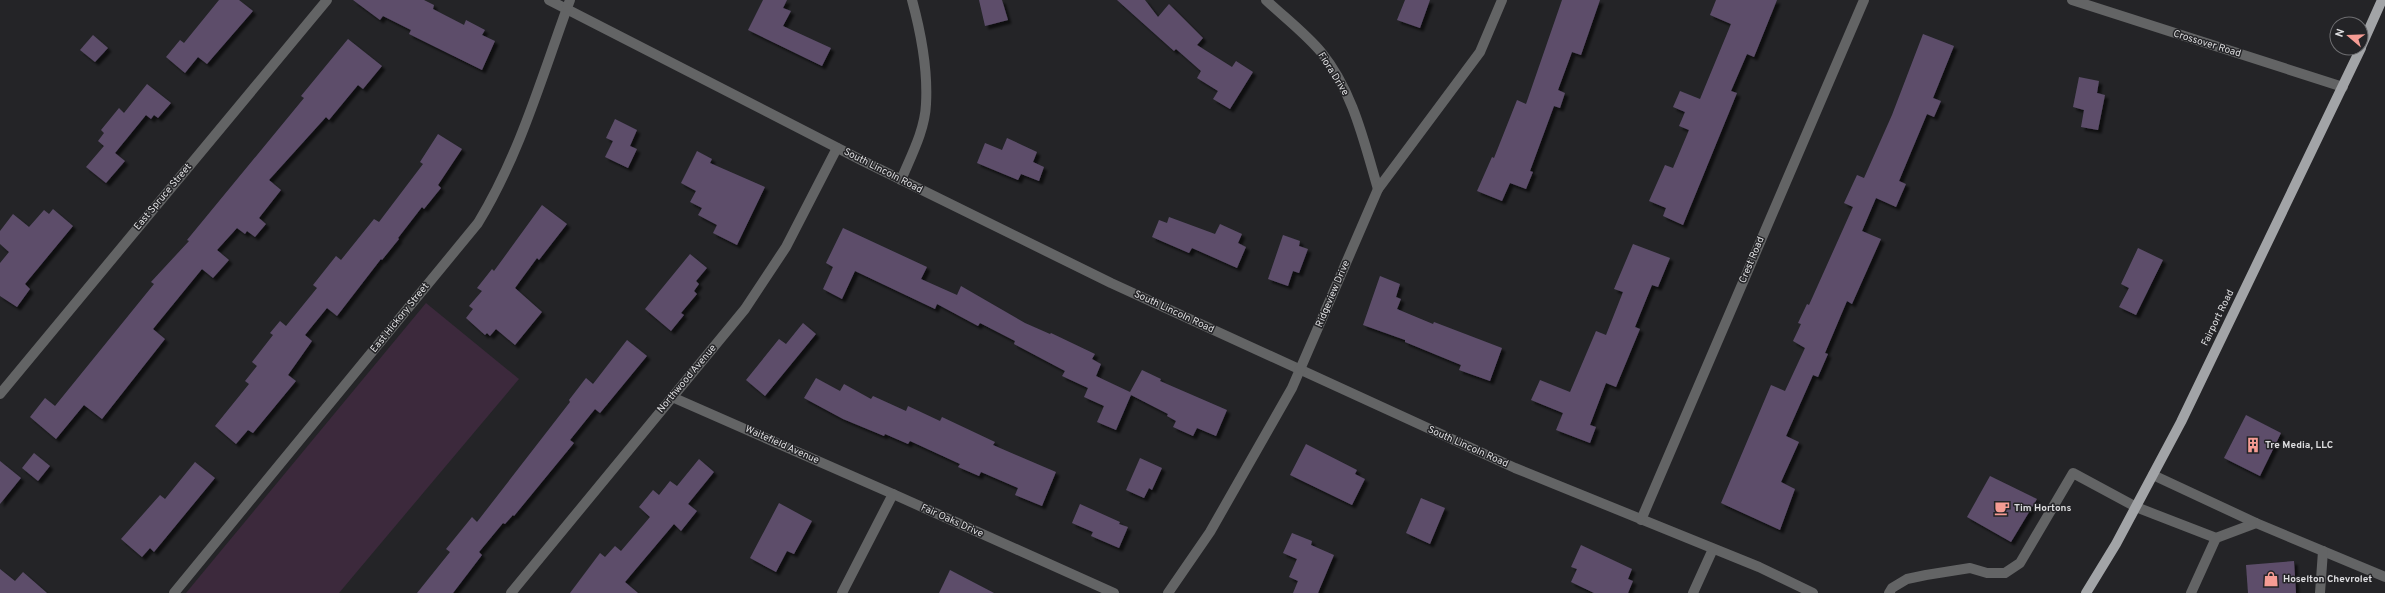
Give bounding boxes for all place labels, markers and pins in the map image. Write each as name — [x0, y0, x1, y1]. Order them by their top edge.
building icon: Tre Media, LLC — [2244, 436, 2262, 454]
place label: Tre Media, LLC — [2265, 439, 2333, 452]
cafe icon: Tim Hortons — [1993, 499, 2011, 517]
place label: Tim Hortons — [2014, 502, 2071, 515]
shop icon: Hoselton Chevrolet — [2262, 570, 2280, 588]
place label: Hoselton Chevrolet — [2283, 573, 2372, 586]

